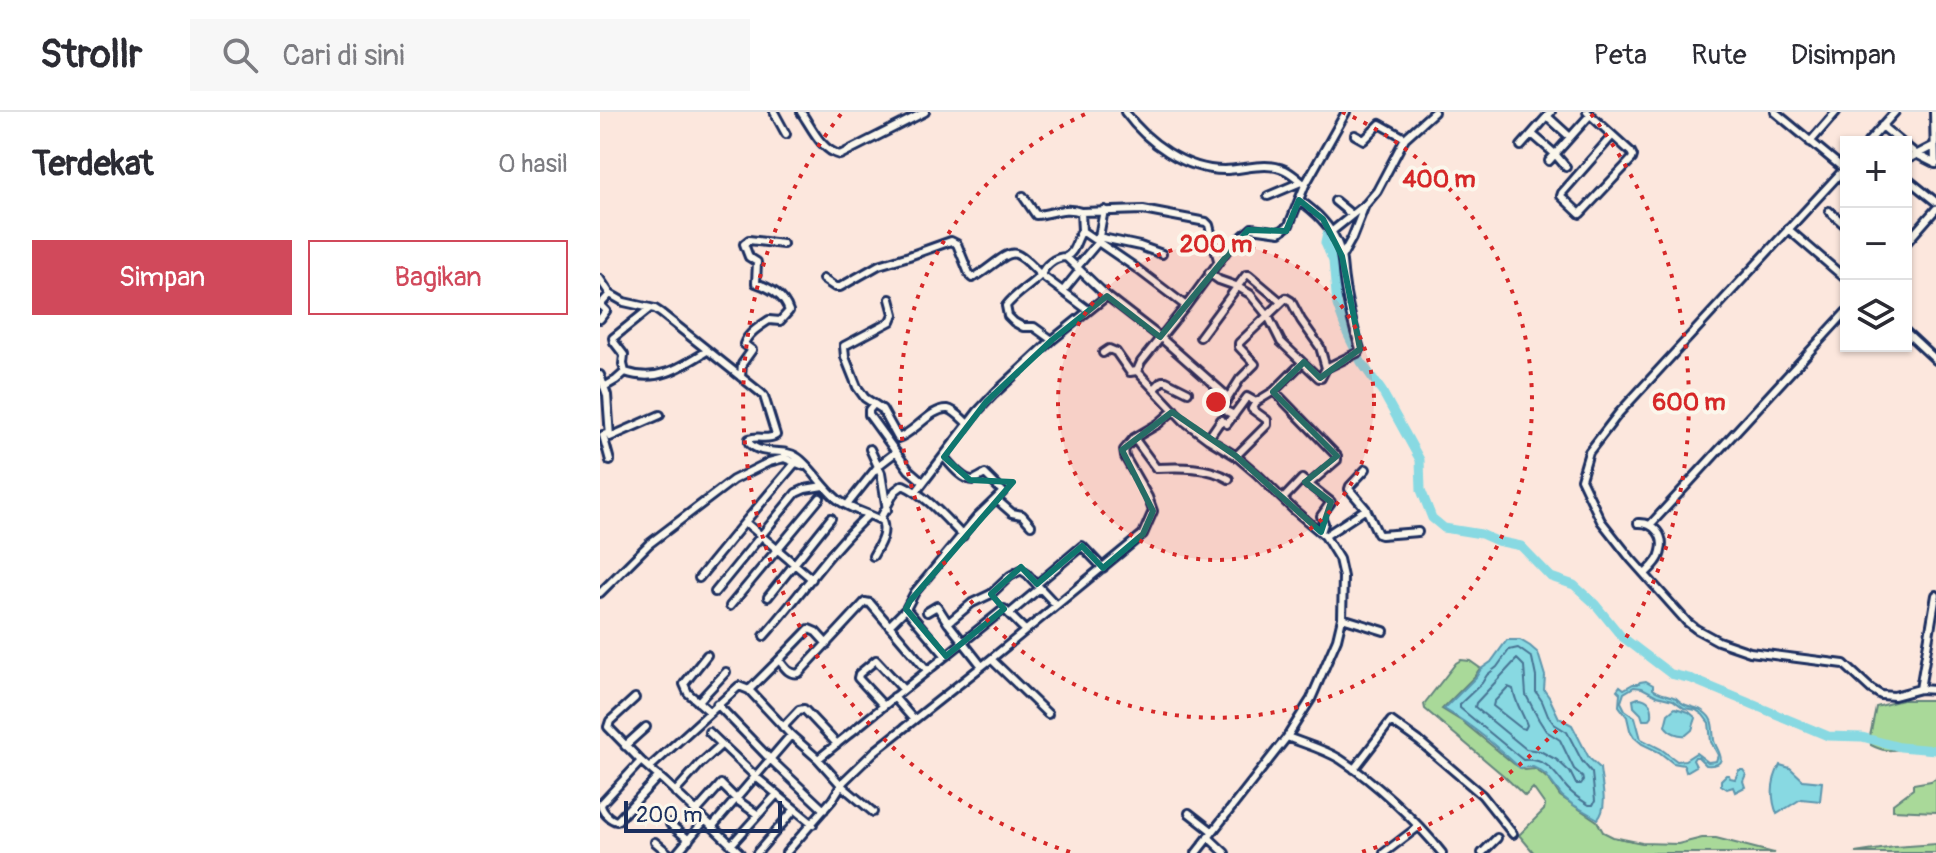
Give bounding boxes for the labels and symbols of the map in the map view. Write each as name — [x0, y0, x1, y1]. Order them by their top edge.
text: 400 m — [1402, 165, 1476, 194]
text: 200 m — [1180, 230, 1252, 259]
centre of rings — [1202, 388, 1230, 416]
text: 600 m — [1652, 388, 1726, 417]
scale bar — [624, 797, 782, 833]

